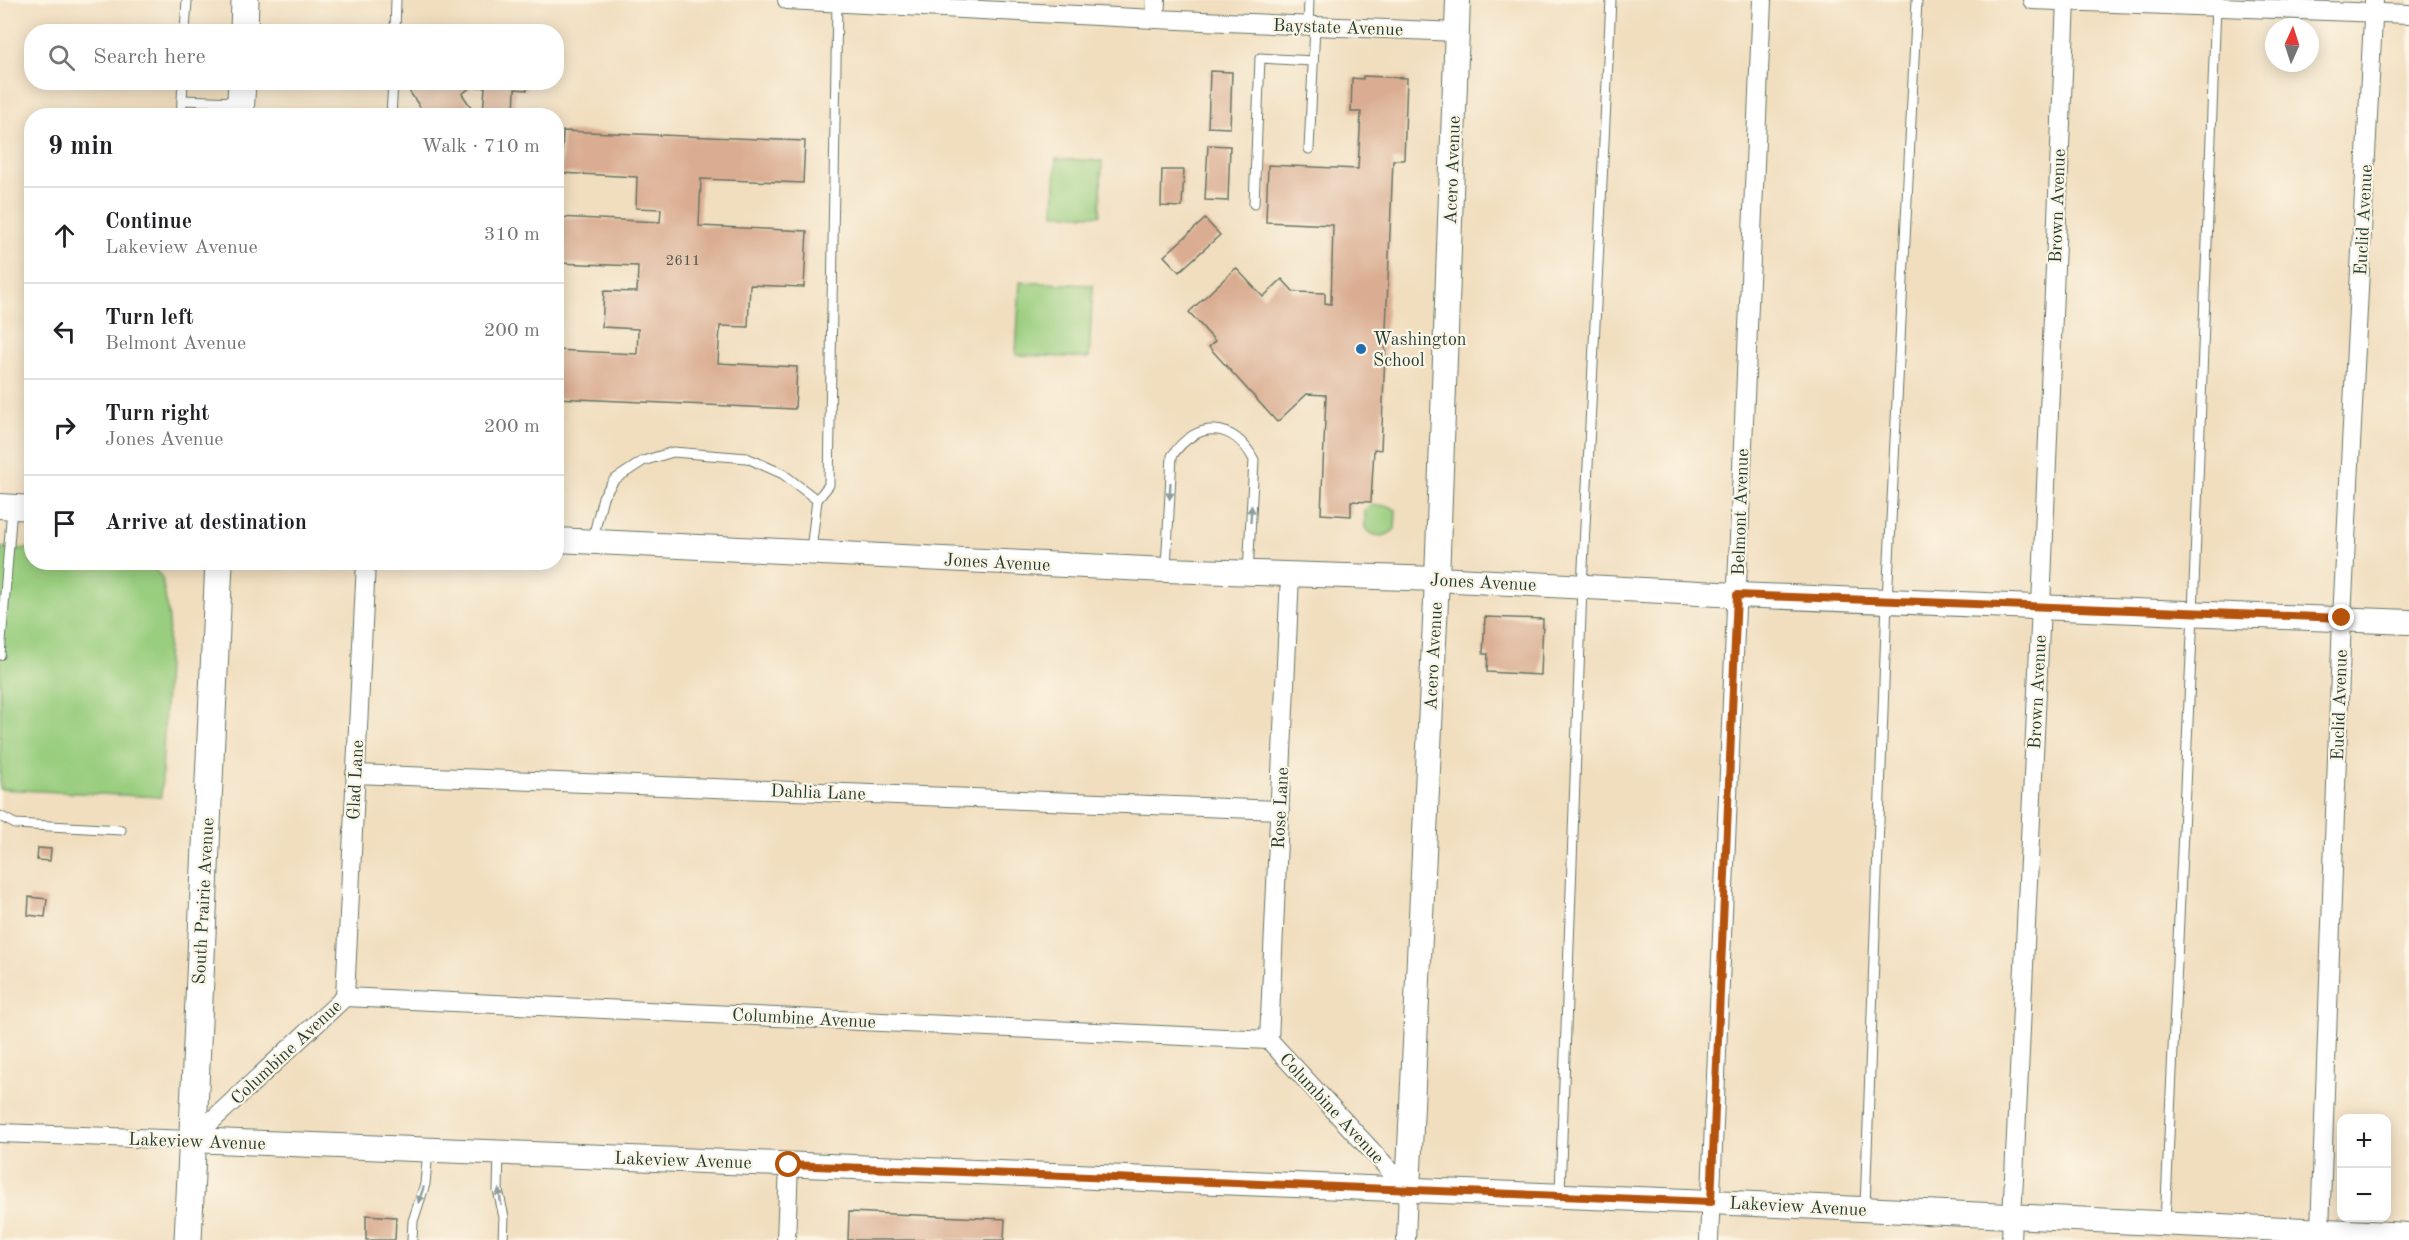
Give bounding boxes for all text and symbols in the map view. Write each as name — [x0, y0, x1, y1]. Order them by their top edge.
street label: Baystate Avenue — [1273, 17, 1403, 39]
north arrow — [2265, 18, 2319, 72]
search box — [24, 24, 564, 90]
icon: search — [45, 41, 78, 74]
text: Search here — [93, 46, 206, 68]
street label: Acero Avenue — [1442, 116, 1464, 225]
text: 9 min — [48, 134, 113, 160]
text: Walk · 710 m — [421, 137, 540, 157]
street label: Brown Avenue — [2047, 149, 2069, 263]
street label: Euclid Avenue — [2352, 164, 2376, 276]
text: Continue — [105, 211, 192, 233]
icon: ahead — [48, 219, 81, 252]
text: 310 m — [484, 225, 540, 245]
text: Lakeview Avenue — [105, 238, 258, 258]
house number: 2611 — [666, 254, 700, 269]
text: Turn left — [105, 307, 194, 329]
icon: left — [48, 315, 81, 348]
text: 200 m — [484, 321, 540, 341]
place label: Washington School — [1373, 331, 1467, 370]
text: Belmont Avenue — [105, 334, 246, 354]
marker: Washington School — [1354, 342, 1368, 356]
text: Turn right — [105, 403, 209, 425]
icon: right — [48, 411, 81, 444]
text: 200 m — [484, 417, 540, 437]
text: Jones Avenue — [105, 430, 224, 450]
street label: Belmont Avenue — [1730, 448, 1752, 576]
one-way arrow — [1166, 481, 1175, 500]
one-way arrow — [1247, 505, 1256, 524]
icon: arrive — [48, 507, 81, 540]
text: Arrive at destination — [105, 512, 307, 534]
street label: Jones Avenue — [943, 551, 1051, 575]
street label: Jones Avenue — [1429, 571, 1537, 595]
street label: Acero Avenue — [1422, 601, 1446, 711]
route end — [2328, 604, 2354, 630]
street label: Brown Avenue — [2026, 634, 2050, 750]
street label: Euclid Avenue — [2329, 649, 2351, 761]
street label: Glad Lane — [345, 740, 367, 821]
street label: Rose Lane — [1270, 767, 1292, 849]
street label: Dahlia Lane — [770, 782, 866, 804]
street label: South Prairie Avenue — [191, 817, 217, 985]
street label: Columbine Avenue — [228, 997, 345, 1108]
street label: Columbine Avenue — [732, 1006, 876, 1032]
street label: Columbine Avenue — [1276, 1050, 1387, 1167]
map controls — [2337, 1114, 2391, 1222]
button: + — [2337, 1114, 2391, 1168]
street label: Lakeview Avenue — [128, 1131, 266, 1153]
street label: Lakeview Avenue — [614, 1150, 752, 1172]
route start — [775, 1151, 801, 1177]
button: − — [2337, 1168, 2391, 1222]
one-way arrow — [416, 1186, 426, 1204]
one-way arrow — [495, 1187, 504, 1206]
street label: Lakeview Avenue — [1729, 1194, 1867, 1220]

